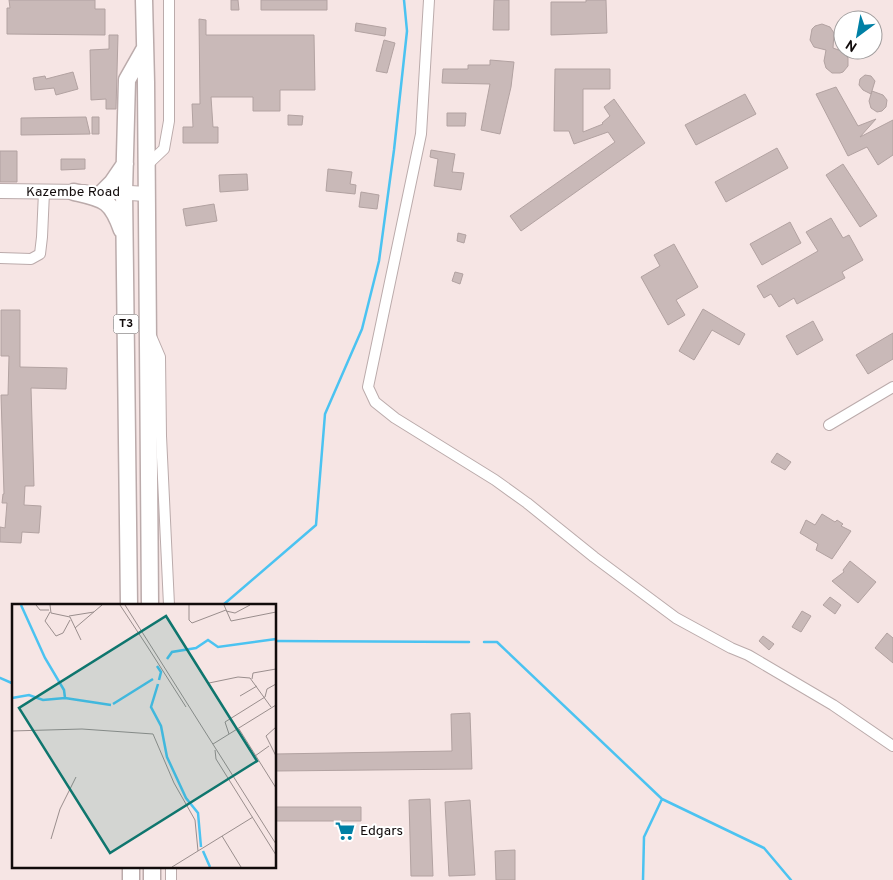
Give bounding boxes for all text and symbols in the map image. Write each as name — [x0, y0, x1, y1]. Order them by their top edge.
north arrow — [833, 10, 883, 60]
text: N — [843, 35, 861, 55]
street label: Kazembe Road — [26, 184, 120, 201]
road number: T3 — [114, 314, 138, 334]
inset map — [12, 604, 276, 868]
supermarket icon: Edgars — [334, 820, 356, 842]
place label: Edgars — [360, 823, 403, 840]

